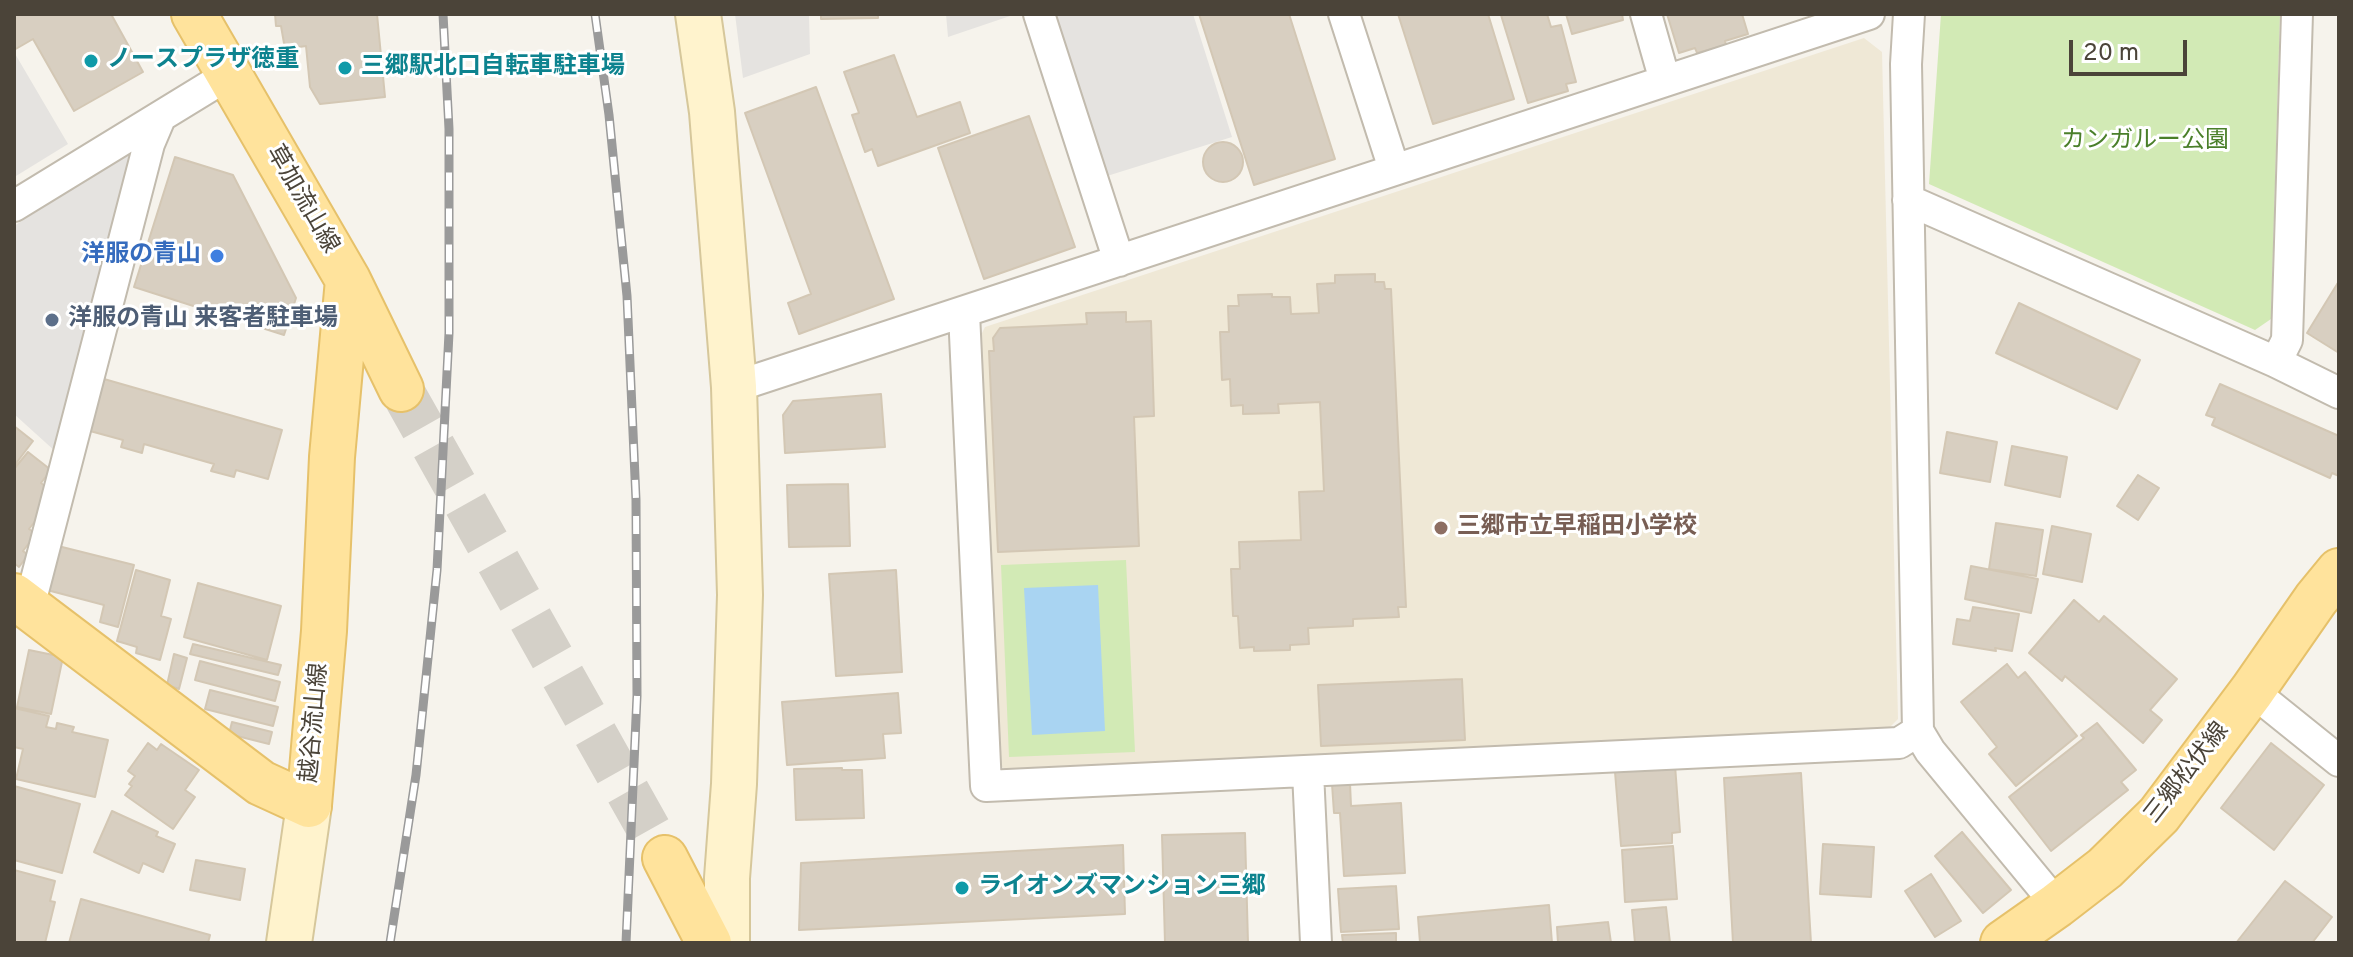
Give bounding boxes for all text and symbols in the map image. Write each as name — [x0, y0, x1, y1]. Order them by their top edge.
scale bar — [2073, 24, 2191, 74]
text: 20 m — [2083, 39, 2139, 69]
place label: ノースプラザ徳重 — [107, 47, 299, 75]
marker: ノースプラザ徳重 — [82, 52, 100, 70]
place label: 三郷駅北口自転車駐車場 — [361, 54, 625, 82]
marker: 三郷駅北口自転車駐車場 — [336, 59, 354, 77]
park label: カンガルー公園 — [2061, 128, 2229, 156]
street label: 草加流山線 — [259, 141, 343, 259]
place label: 洋服の青山 — [81, 242, 201, 270]
marker: 洋服の青山 — [208, 247, 226, 265]
place label: 洋服の青山 来客者駐車場 — [68, 306, 338, 334]
marker: 洋服の青山 来客者駐車場 — [43, 311, 61, 329]
place label: 三郷市立早稲田小学校 — [1457, 514, 1697, 542]
marker: 三郷市立早稲田小学校 — [1432, 519, 1450, 537]
street label: 越谷流山線 — [296, 662, 336, 784]
street label: 三郷松伏線 — [2140, 718, 2236, 830]
place label: ライオンズマンション三郷 — [978, 874, 1266, 902]
marker: ライオンズマンション三郷 — [953, 879, 971, 897]

